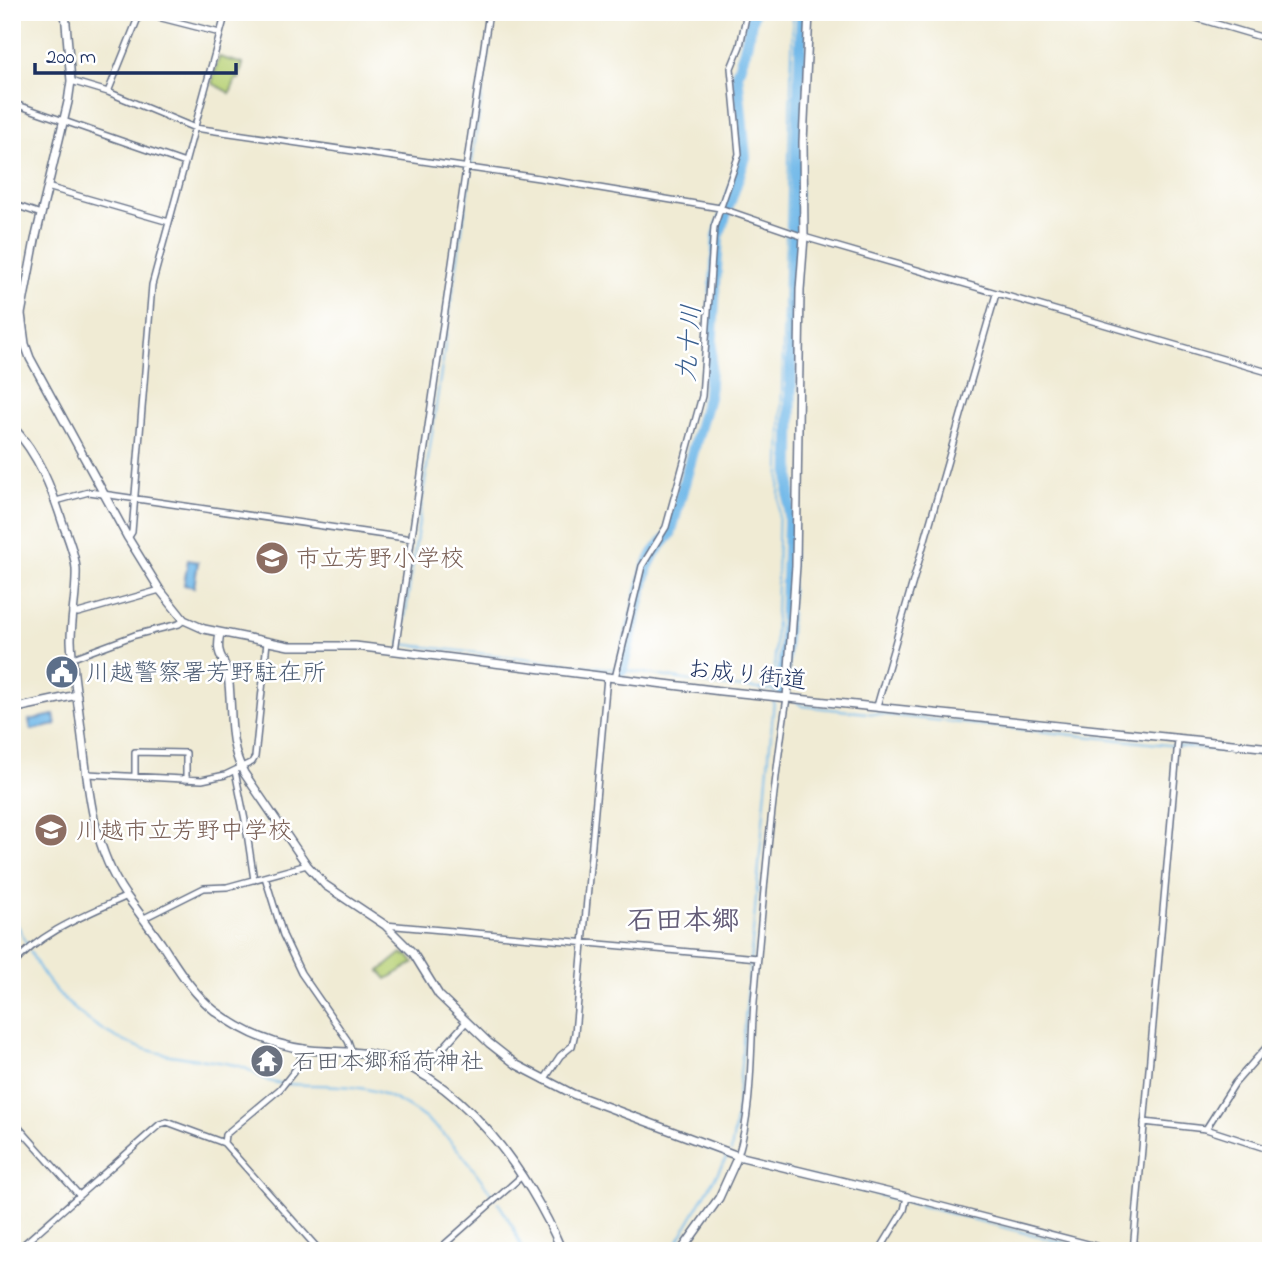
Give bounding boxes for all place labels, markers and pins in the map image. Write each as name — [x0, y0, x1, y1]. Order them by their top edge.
school or university icon: 市立芳野小学校 — [253, 539, 291, 577]
place label: 市立芳野小学校 — [296, 543, 464, 578]
public building icon: 川越警察署芳野駐在所 — [43, 653, 81, 691]
place label: 川越警察署芳野駐在所 — [86, 657, 326, 692]
school or university icon: 川越市立芳野中学校 — [32, 811, 70, 849]
place label: 川越市立芳野中学校 — [76, 815, 292, 850]
temple icon: 石田本郷稲荷神社 — [248, 1042, 286, 1080]
place label: 石田本郷稲荷神社 — [292, 1046, 484, 1081]

